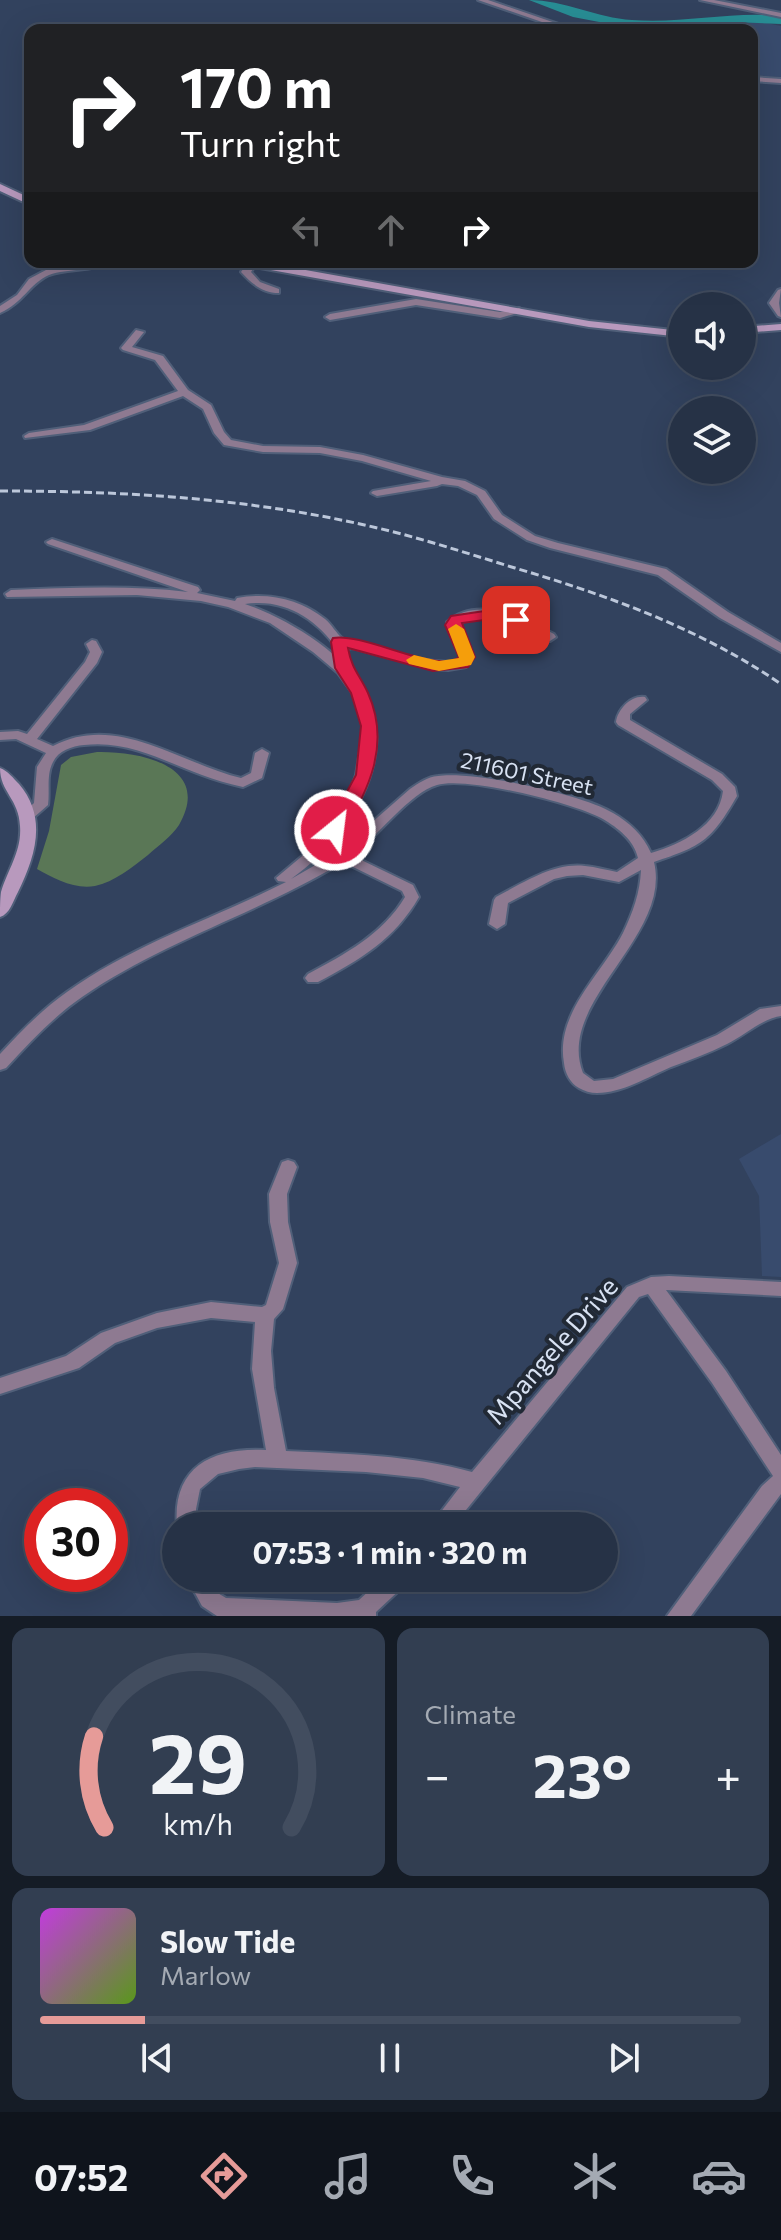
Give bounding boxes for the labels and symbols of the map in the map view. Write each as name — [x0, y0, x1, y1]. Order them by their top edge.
pin — [482, 586, 550, 654]
street label: 211601 Street — [458, 746, 596, 800]
position arrow — [293, 788, 377, 872]
street label: Mpangele Drive — [479, 1270, 623, 1430]
speed limit sign: 30 — [24, 1488, 128, 1592]

